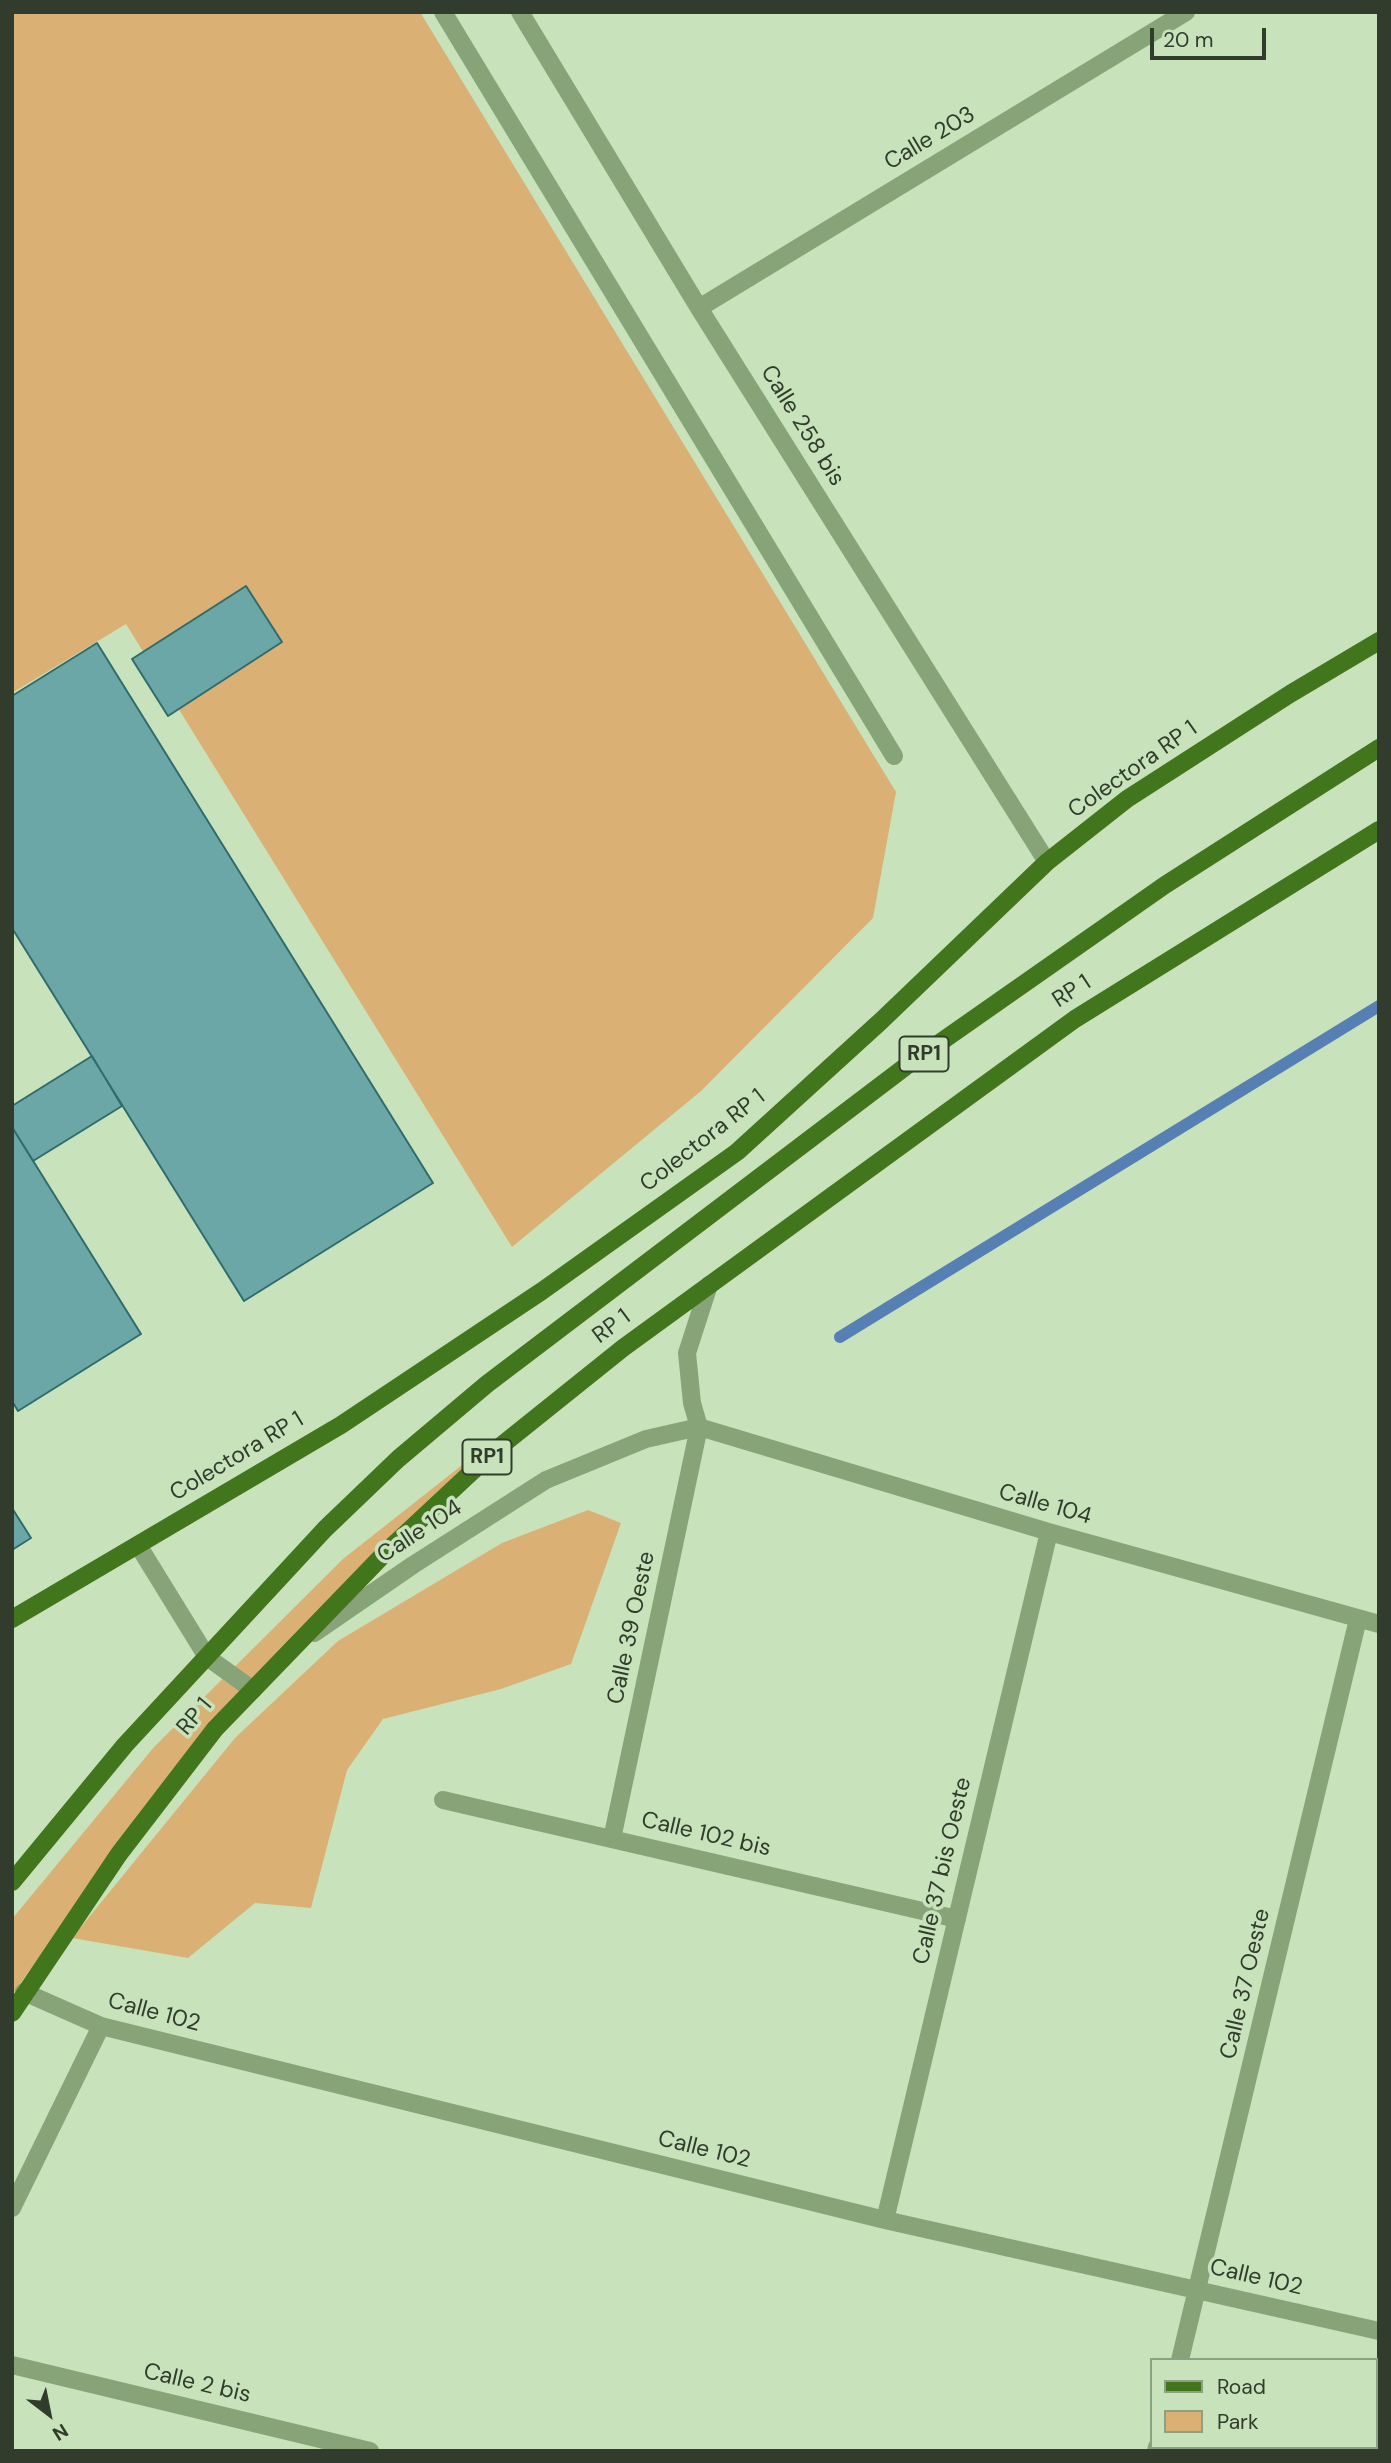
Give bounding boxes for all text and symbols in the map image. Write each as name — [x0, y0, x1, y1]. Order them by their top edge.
scale bar — [1153, 14, 1268, 58]
text: 20 m — [1163, 26, 1214, 54]
street label: Calle 203 — [880, 101, 980, 177]
street label: Calle 258 bis — [754, 360, 850, 492]
street label: Colectora RP 1 — [1063, 715, 1203, 825]
street label: RP 1 — [1048, 969, 1096, 1015]
road number: RP1 — [900, 1036, 948, 1072]
street label: Colectora RP 1 — [635, 1084, 771, 1198]
street label: RP 1 — [588, 1304, 636, 1350]
street label: Colectora RP 1 — [165, 1406, 309, 1508]
road number: RP1 — [462, 1440, 512, 1474]
street label: Calle 104 — [995, 1479, 1095, 1531]
street label: Calle 104 — [373, 1494, 467, 1570]
street label: Calle 39 Oeste — [602, 1549, 662, 1707]
street label: RP 1 — [171, 1693, 219, 1741]
street label: Calle 37 bis Oeste — [908, 1775, 978, 1967]
street label: Calle 102 bis — [639, 1807, 773, 1863]
street label: Calle 37 Oeste — [1215, 1906, 1277, 2062]
street label: Calle 102 — [105, 1987, 203, 2039]
street label: Calle 102 — [655, 2125, 753, 2175]
street label: Calle 102 — [1207, 2254, 1305, 2302]
street label: Calle 2 bis — [141, 2358, 253, 2410]
legend — [1150, 2358, 1377, 2449]
text: Road — [1217, 2373, 1266, 2401]
north arrow — [14, 2379, 84, 2449]
text: Park — [1217, 2408, 1258, 2436]
text: N — [48, 2418, 73, 2447]

